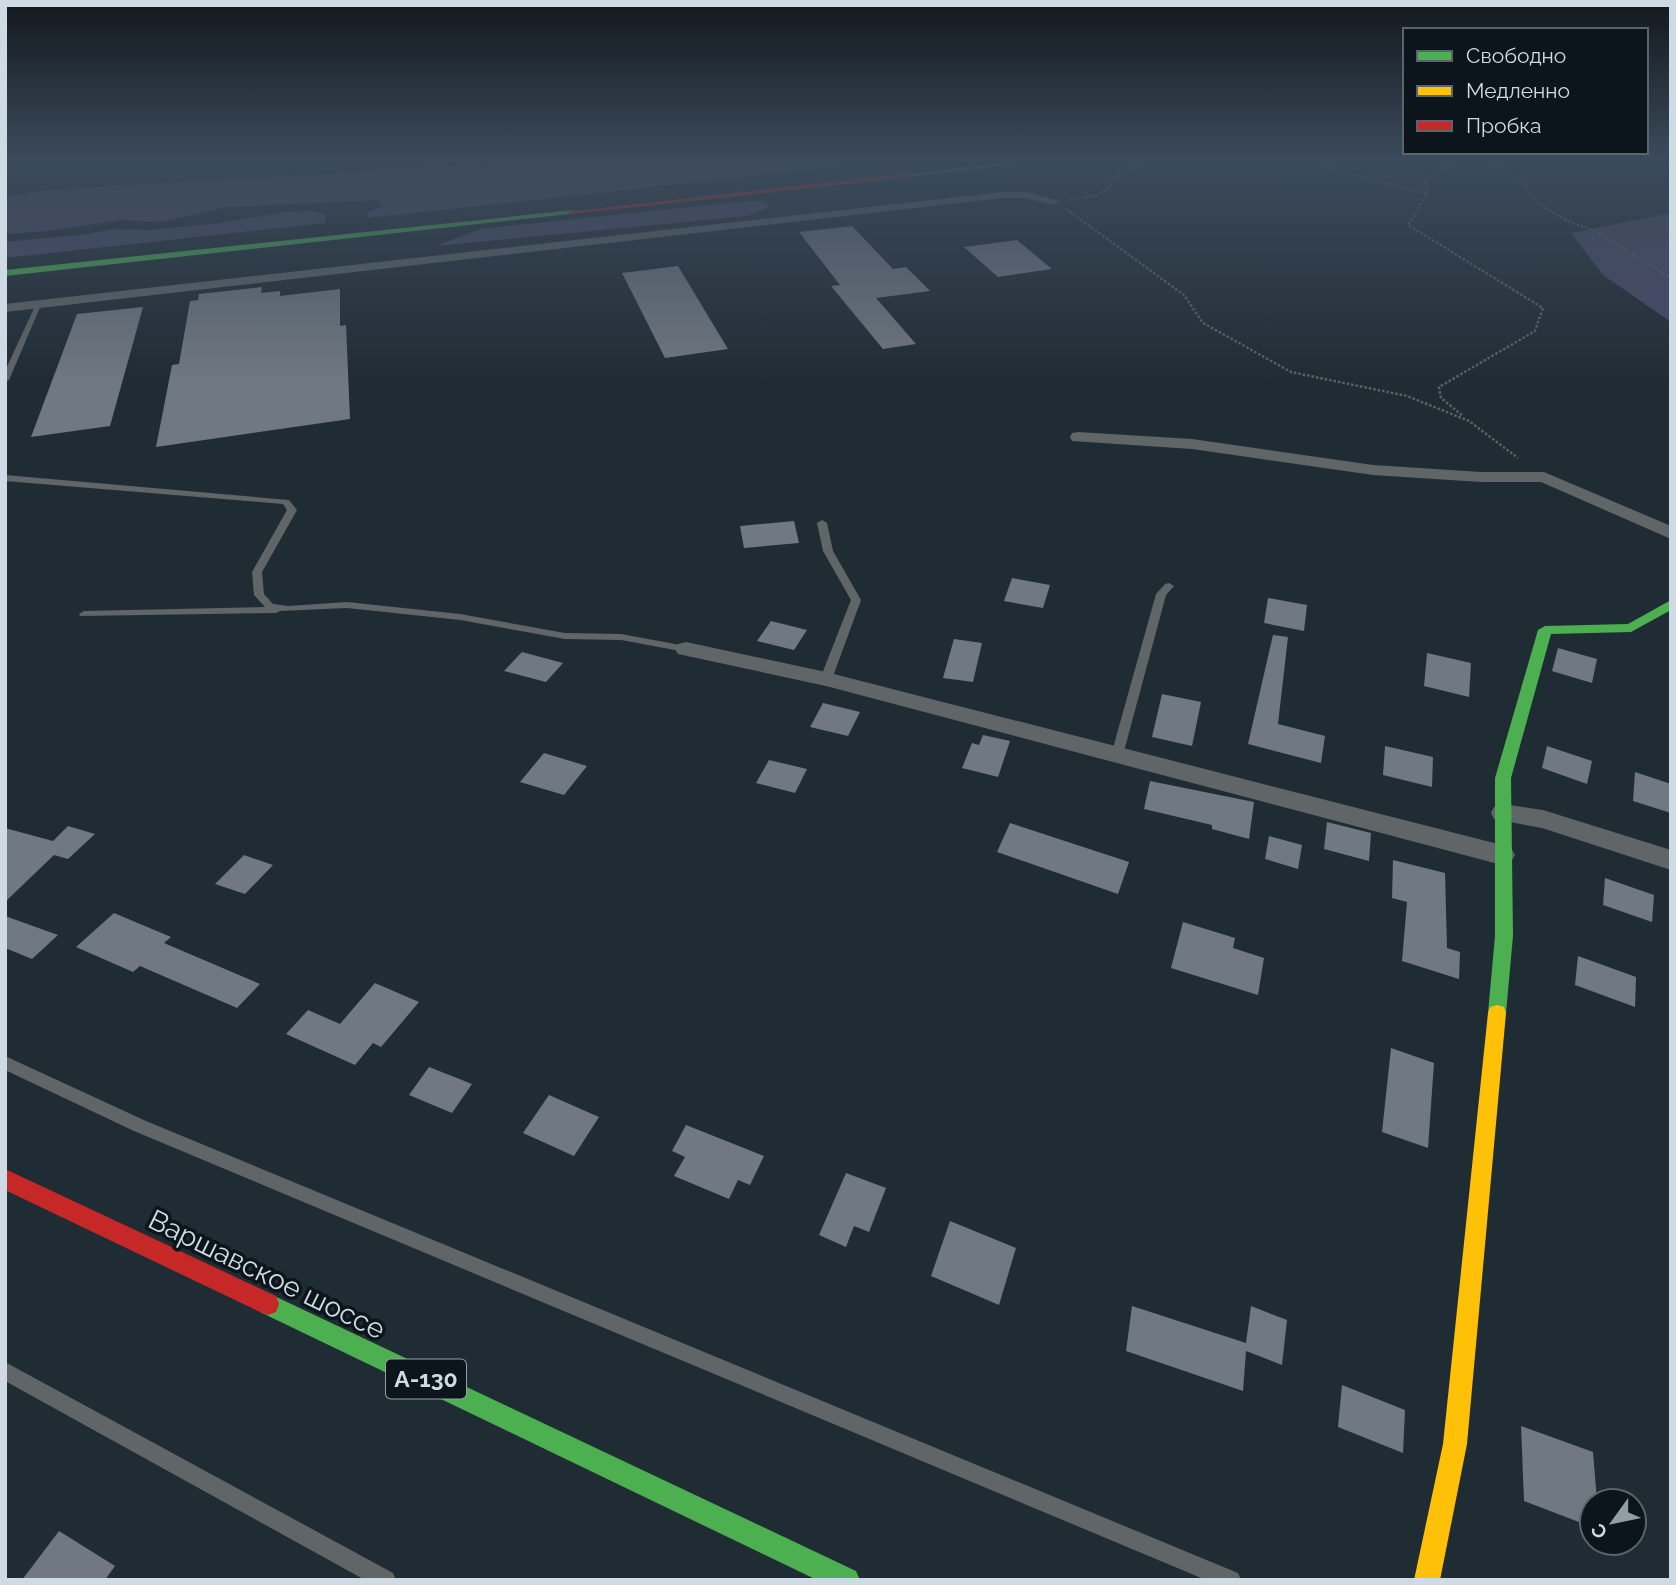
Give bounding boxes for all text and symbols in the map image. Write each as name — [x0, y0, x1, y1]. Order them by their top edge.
legend — [1403, 28, 1648, 154]
text: Свободно — [1466, 43, 1566, 68]
text: Медленно — [1466, 78, 1570, 103]
text: Пробка — [1466, 113, 1542, 138]
street label: Варшавское шоссе — [143, 1203, 390, 1346]
road number: А-130 — [386, 1360, 466, 1398]
north arrow — [1578, 1487, 1648, 1557]
text: С — [1586, 1520, 1612, 1543]

